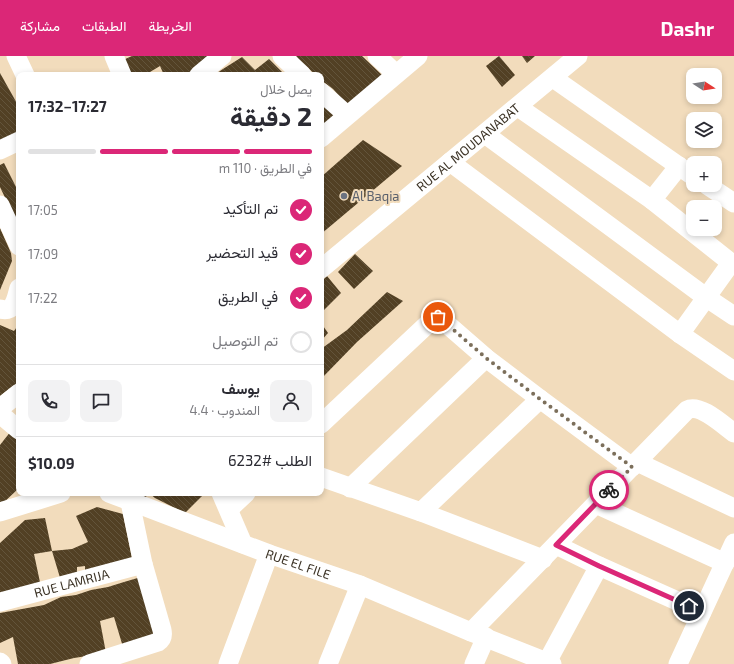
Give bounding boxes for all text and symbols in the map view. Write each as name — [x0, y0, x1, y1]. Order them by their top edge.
text: مشاركة — [20, 17, 60, 34]
text: الطبقات — [82, 17, 126, 34]
text: الخريطة — [148, 17, 192, 34]
text: Dashr — [661, 17, 714, 40]
north arrow — [686, 68, 722, 104]
map controls — [686, 68, 722, 236]
text: يصل خلال — [260, 81, 312, 97]
text: 17:27–17:32 — [28, 97, 107, 115]
street label: RUE AL MOUDANABAT — [413, 99, 523, 195]
text: 2 دقيقة — [230, 100, 312, 131]
button: layers — [686, 112, 722, 148]
button: + — [686, 156, 722, 192]
text: في الطريق · 110 m — [219, 160, 312, 176]
place label: Al Baqia — [352, 188, 400, 204]
marker: Al Baqia — [339, 191, 349, 201]
text: تم التأكيد — [223, 199, 278, 217]
icon: check — [290, 199, 312, 221]
button: − — [686, 200, 722, 236]
text: 17:05 — [28, 202, 58, 218]
text: قيد التحضير — [206, 243, 278, 261]
icon: check — [290, 243, 312, 265]
text: 17:09 — [28, 246, 58, 262]
text: في الطريق — [218, 287, 278, 305]
icon: check — [290, 287, 312, 309]
text: 17:22 — [28, 290, 58, 306]
pin — [421, 300, 455, 334]
icon: bag — [427, 306, 449, 328]
text: تم التوصيل — [212, 331, 278, 349]
text: يوسف — [222, 379, 260, 397]
button: phone — [28, 380, 70, 422]
button: chat — [80, 380, 122, 422]
button: person — [270, 380, 312, 422]
text: المندوب · 4.4 — [190, 402, 260, 418]
text: الطلب #6232 — [228, 451, 312, 469]
text: $10.09 — [28, 454, 75, 472]
courier — [589, 470, 629, 510]
icon: bike — [598, 479, 620, 501]
street label: RUE EL FILE — [263, 545, 333, 582]
street label: RUE LAMRIJA — [32, 565, 111, 601]
pin — [672, 589, 706, 623]
icon: home — [678, 595, 700, 617]

